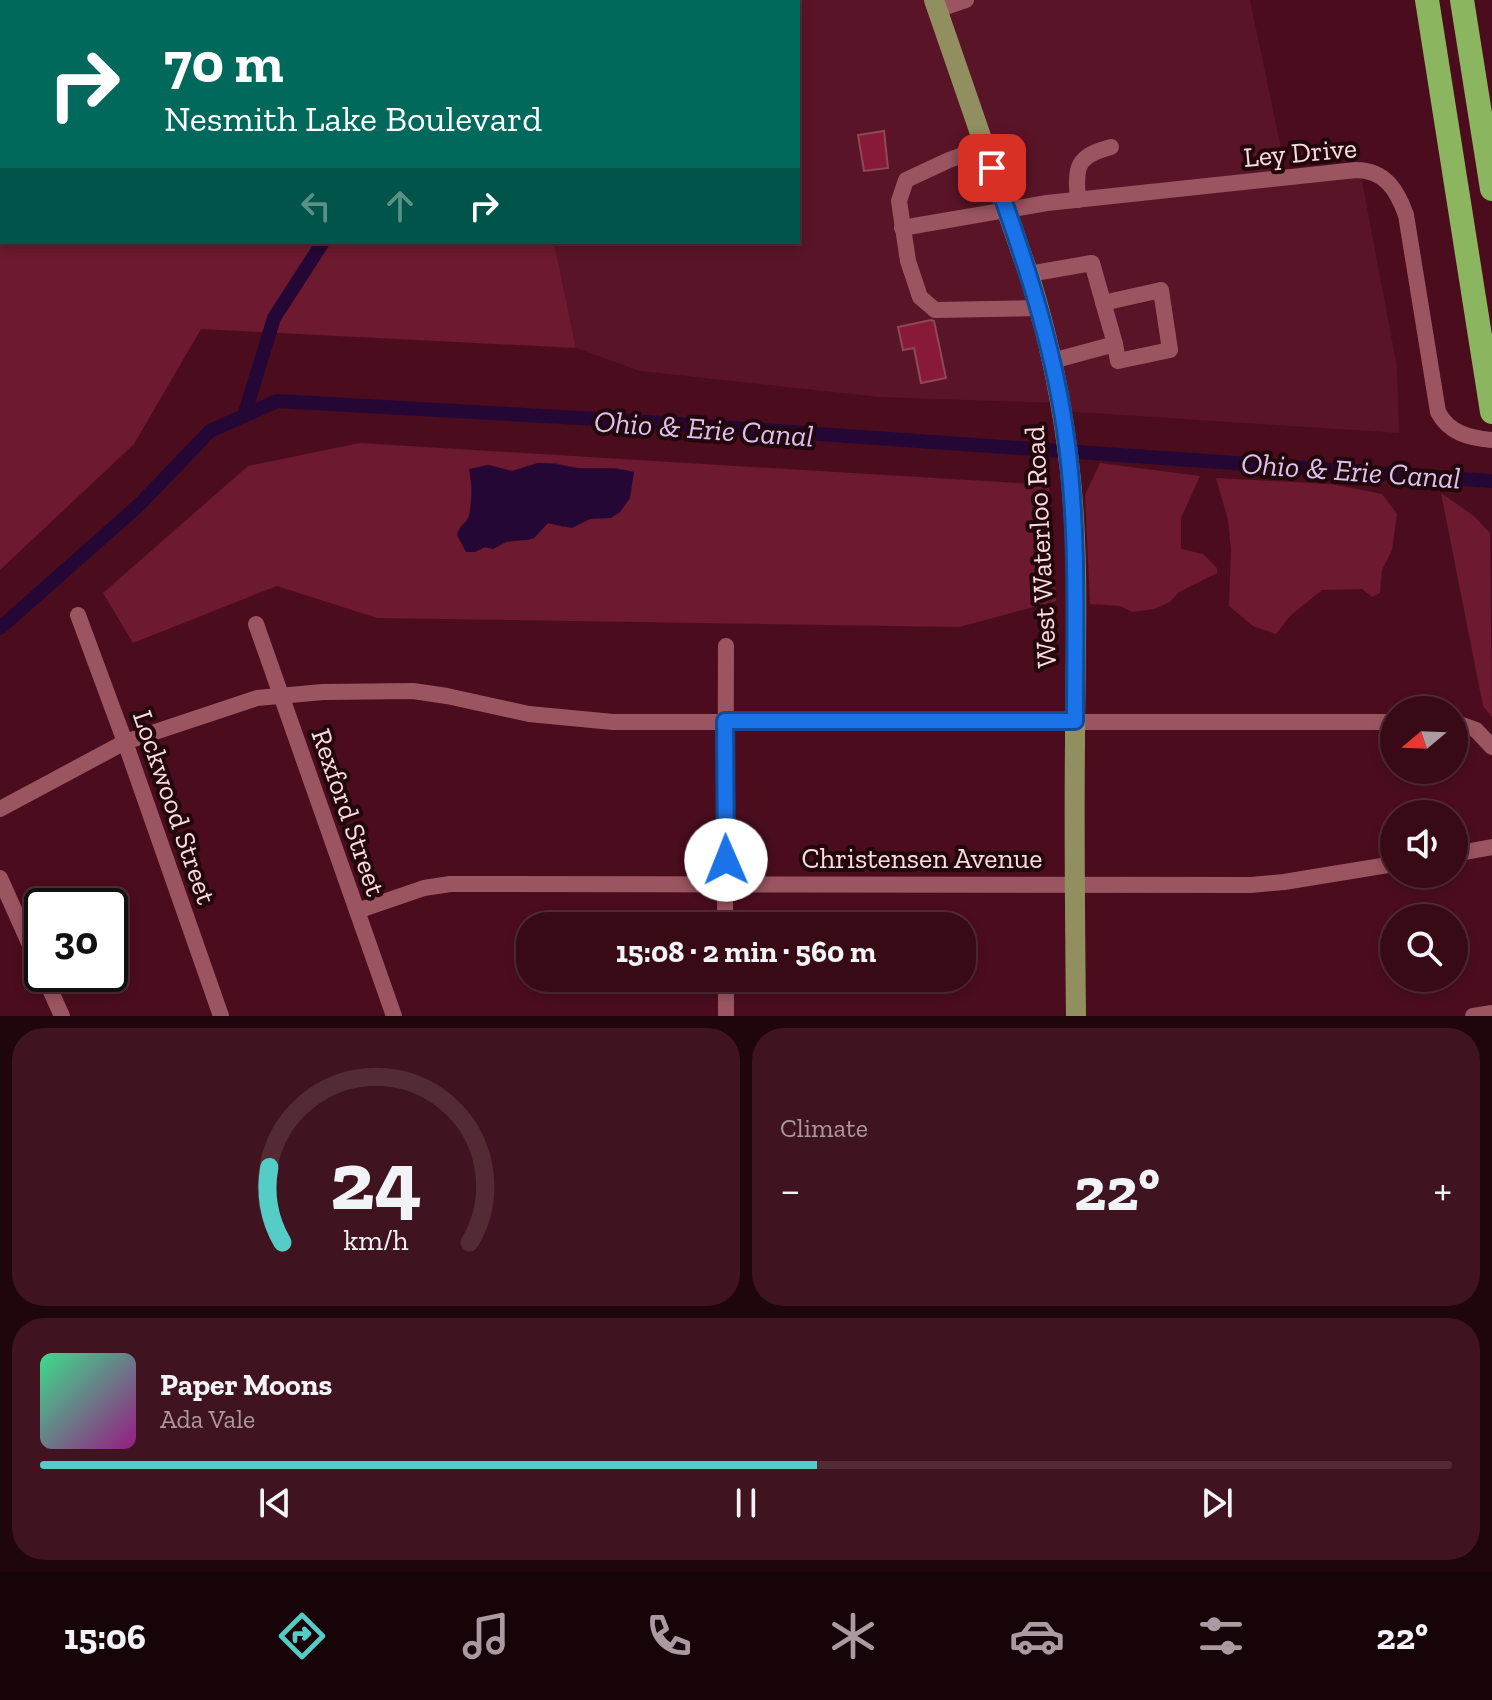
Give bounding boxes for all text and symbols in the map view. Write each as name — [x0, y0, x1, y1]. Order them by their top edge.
text: 70 m — [164, 29, 284, 96]
icon: right — [32, 32, 136, 136]
text: Nesmith Lake Boulevard — [164, 97, 542, 140]
street label: Ley Drive — [1242, 131, 1358, 174]
pin — [958, 134, 1026, 202]
icon: arrive — [970, 146, 1014, 190]
icon: left — [294, 184, 338, 228]
icon: ahead — [378, 184, 422, 228]
icon: right — [462, 184, 506, 228]
water label: Ohio & Erie Canal — [593, 403, 815, 455]
street label: West Waterloo Road — [1018, 425, 1063, 669]
water label: Ohio & Erie Canal — [1240, 445, 1462, 497]
north arrow — [1380, 696, 1468, 784]
map controls — [1380, 696, 1468, 992]
street label: Lockwood Street — [126, 706, 223, 909]
street label: Rexford Street — [305, 724, 393, 901]
button: sound — [1380, 800, 1468, 888]
position arrow — [684, 818, 768, 902]
street label: Christensen Avenue — [802, 842, 1042, 875]
speed limit sign: 30 — [24, 888, 128, 992]
button: search — [1380, 904, 1468, 992]
text: 15:08 · 2 min · 560 m — [616, 934, 876, 970]
text: Climate — [780, 1112, 868, 1144]
text: 24 — [330, 1130, 422, 1230]
text: 22° — [1074, 1153, 1160, 1225]
text: − — [780, 1163, 801, 1216]
text: + — [1433, 1163, 1452, 1216]
text: km/h — [343, 1223, 409, 1257]
text: Paper Moons — [160, 1367, 332, 1403]
text: Ada Vale — [160, 1403, 255, 1435]
icon: previous — [253, 1481, 297, 1525]
icon: pause — [724, 1481, 768, 1525]
icon: next — [1195, 1481, 1239, 1525]
icon: directions — [274, 1608, 330, 1664]
icon: music — [458, 1608, 514, 1664]
icon: phone — [641, 1608, 697, 1664]
icon: climate — [825, 1608, 881, 1664]
icon: car — [1009, 1608, 1065, 1664]
icon: filters — [1193, 1608, 1249, 1664]
text: 15:06 — [64, 1615, 146, 1658]
text: 22° — [1376, 1615, 1428, 1658]

